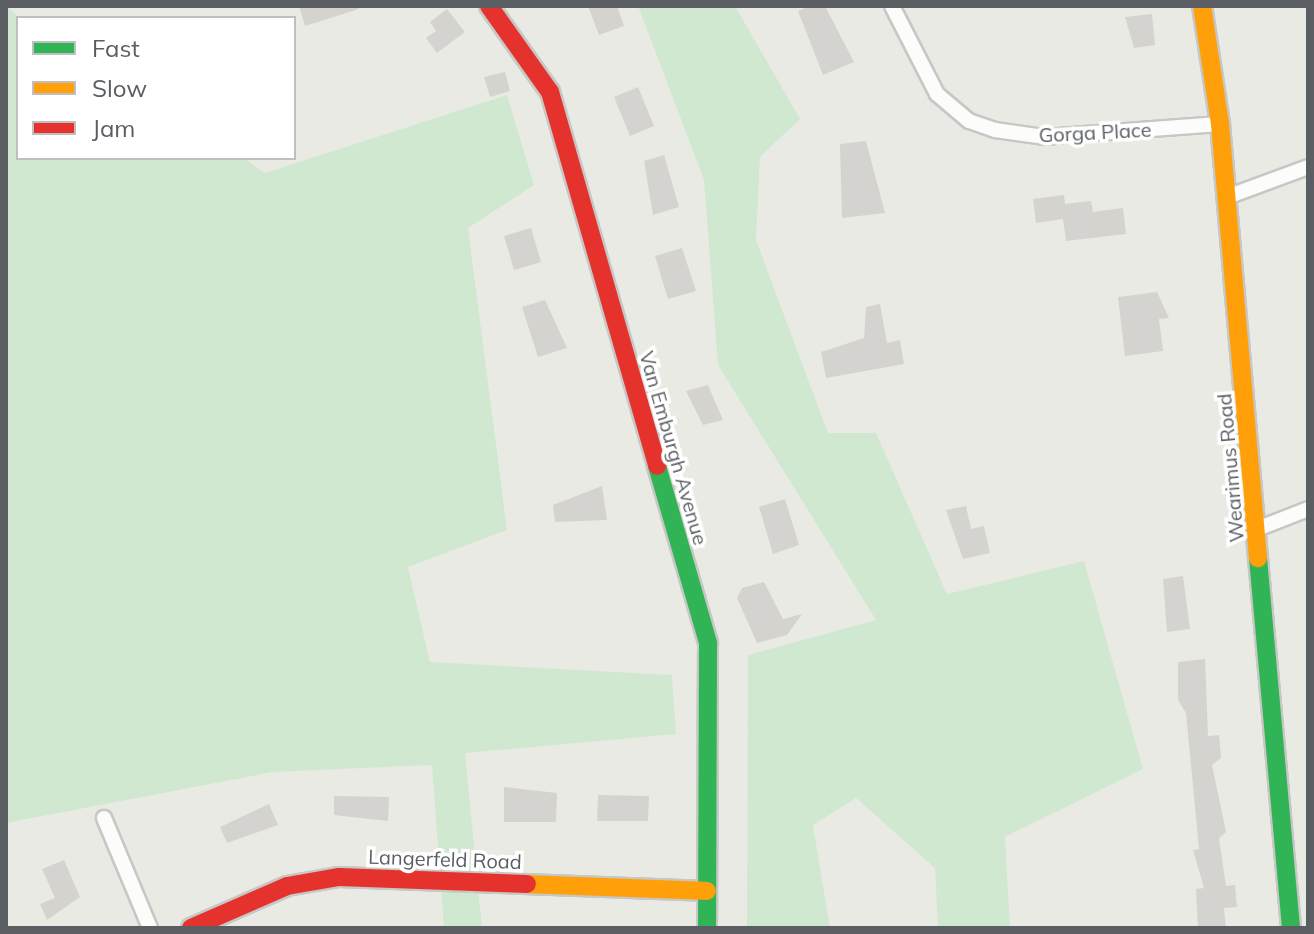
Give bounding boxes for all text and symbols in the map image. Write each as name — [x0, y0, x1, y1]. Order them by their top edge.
legend — [16, 16, 296, 160]
text: Fast — [92, 33, 140, 63]
text: Slow — [92, 73, 147, 103]
text: Jam — [92, 113, 135, 143]
street label: Gorga Place — [1038, 117, 1152, 147]
street label: Van Emburgh Avenue — [635, 348, 713, 548]
street label: Wearimus Road — [1212, 393, 1248, 543]
street label: Langerfeld Road — [368, 844, 522, 874]

